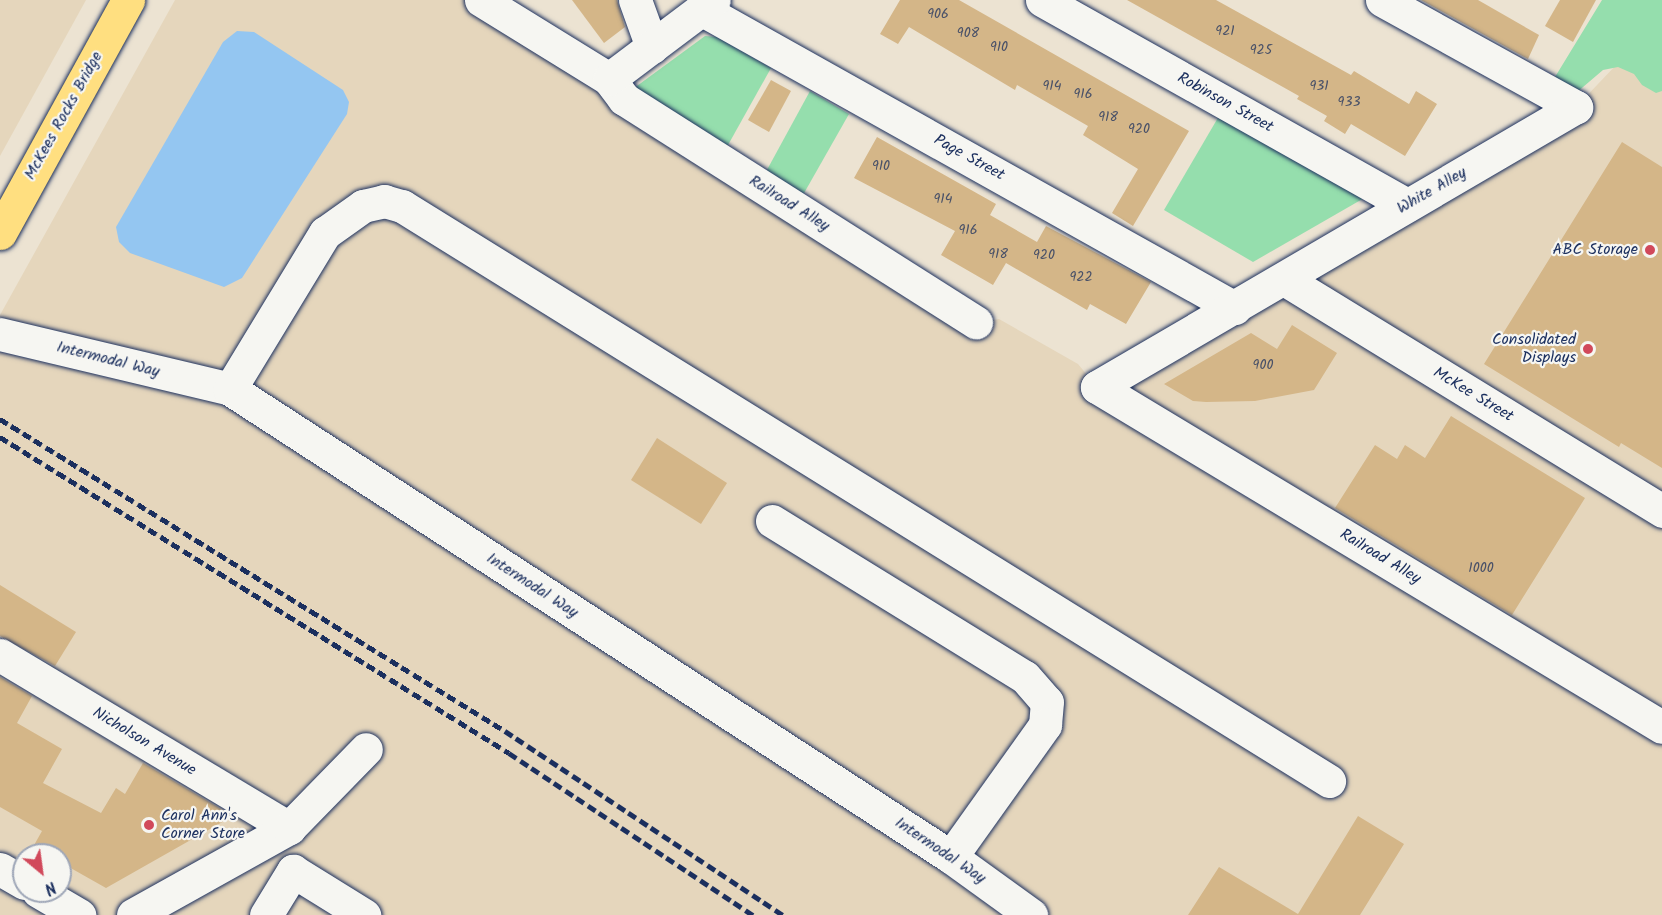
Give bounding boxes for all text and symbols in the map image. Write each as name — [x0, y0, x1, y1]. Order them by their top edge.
house number: 906 — [927, 6, 949, 22]
house number: 921 — [1215, 23, 1235, 39]
house number: 908 — [957, 25, 979, 41]
house number: 910 — [990, 39, 1008, 55]
house number: 925 — [1250, 42, 1272, 58]
street label: McKees Rocks Bridge — [21, 49, 107, 183]
street label: Robinson Street — [1174, 69, 1276, 137]
house number: 914 — [1043, 78, 1061, 94]
house number: 931 — [1309, 78, 1329, 94]
house number: 916 — [1073, 86, 1093, 102]
house number: 933 — [1338, 94, 1360, 110]
house number: 918 — [1098, 109, 1118, 125]
house number: 920 — [1128, 121, 1150, 137]
street label: Page Street — [930, 131, 1008, 185]
house number: 910 — [872, 158, 890, 174]
street label: White Alley — [1394, 163, 1470, 219]
street label: Railroad Alley — [745, 172, 833, 236]
house number: 914 — [934, 191, 952, 207]
house number: 916 — [958, 222, 978, 238]
place label: ABC Storage — [1553, 240, 1638, 260]
marker: ABC Storage — [1643, 243, 1657, 257]
house number: 918 — [988, 246, 1008, 262]
house number: 920 — [1033, 247, 1055, 263]
house number: 922 — [1069, 269, 1093, 285]
place label: Consolidated Displays — [1492, 330, 1576, 368]
street label: Intermodal Way — [54, 338, 162, 382]
marker: Consolidated Displays — [1581, 342, 1595, 356]
house number: 900 — [1253, 357, 1273, 373]
street label: McKee Street — [1429, 363, 1517, 427]
street label: Railroad Alley — [1336, 525, 1424, 589]
street label: Intermodal Way — [483, 549, 581, 623]
house number: 1000 — [1468, 560, 1494, 576]
street label: Nicholson Avenue — [89, 703, 199, 781]
place label: Carol Ann's Corner Store — [161, 806, 245, 844]
street label: Intermodal Way — [891, 814, 989, 888]
marker: Carol Ann's Corner Store — [142, 818, 156, 832]
north arrow — [12, 843, 72, 903]
text: N — [40, 874, 60, 901]

